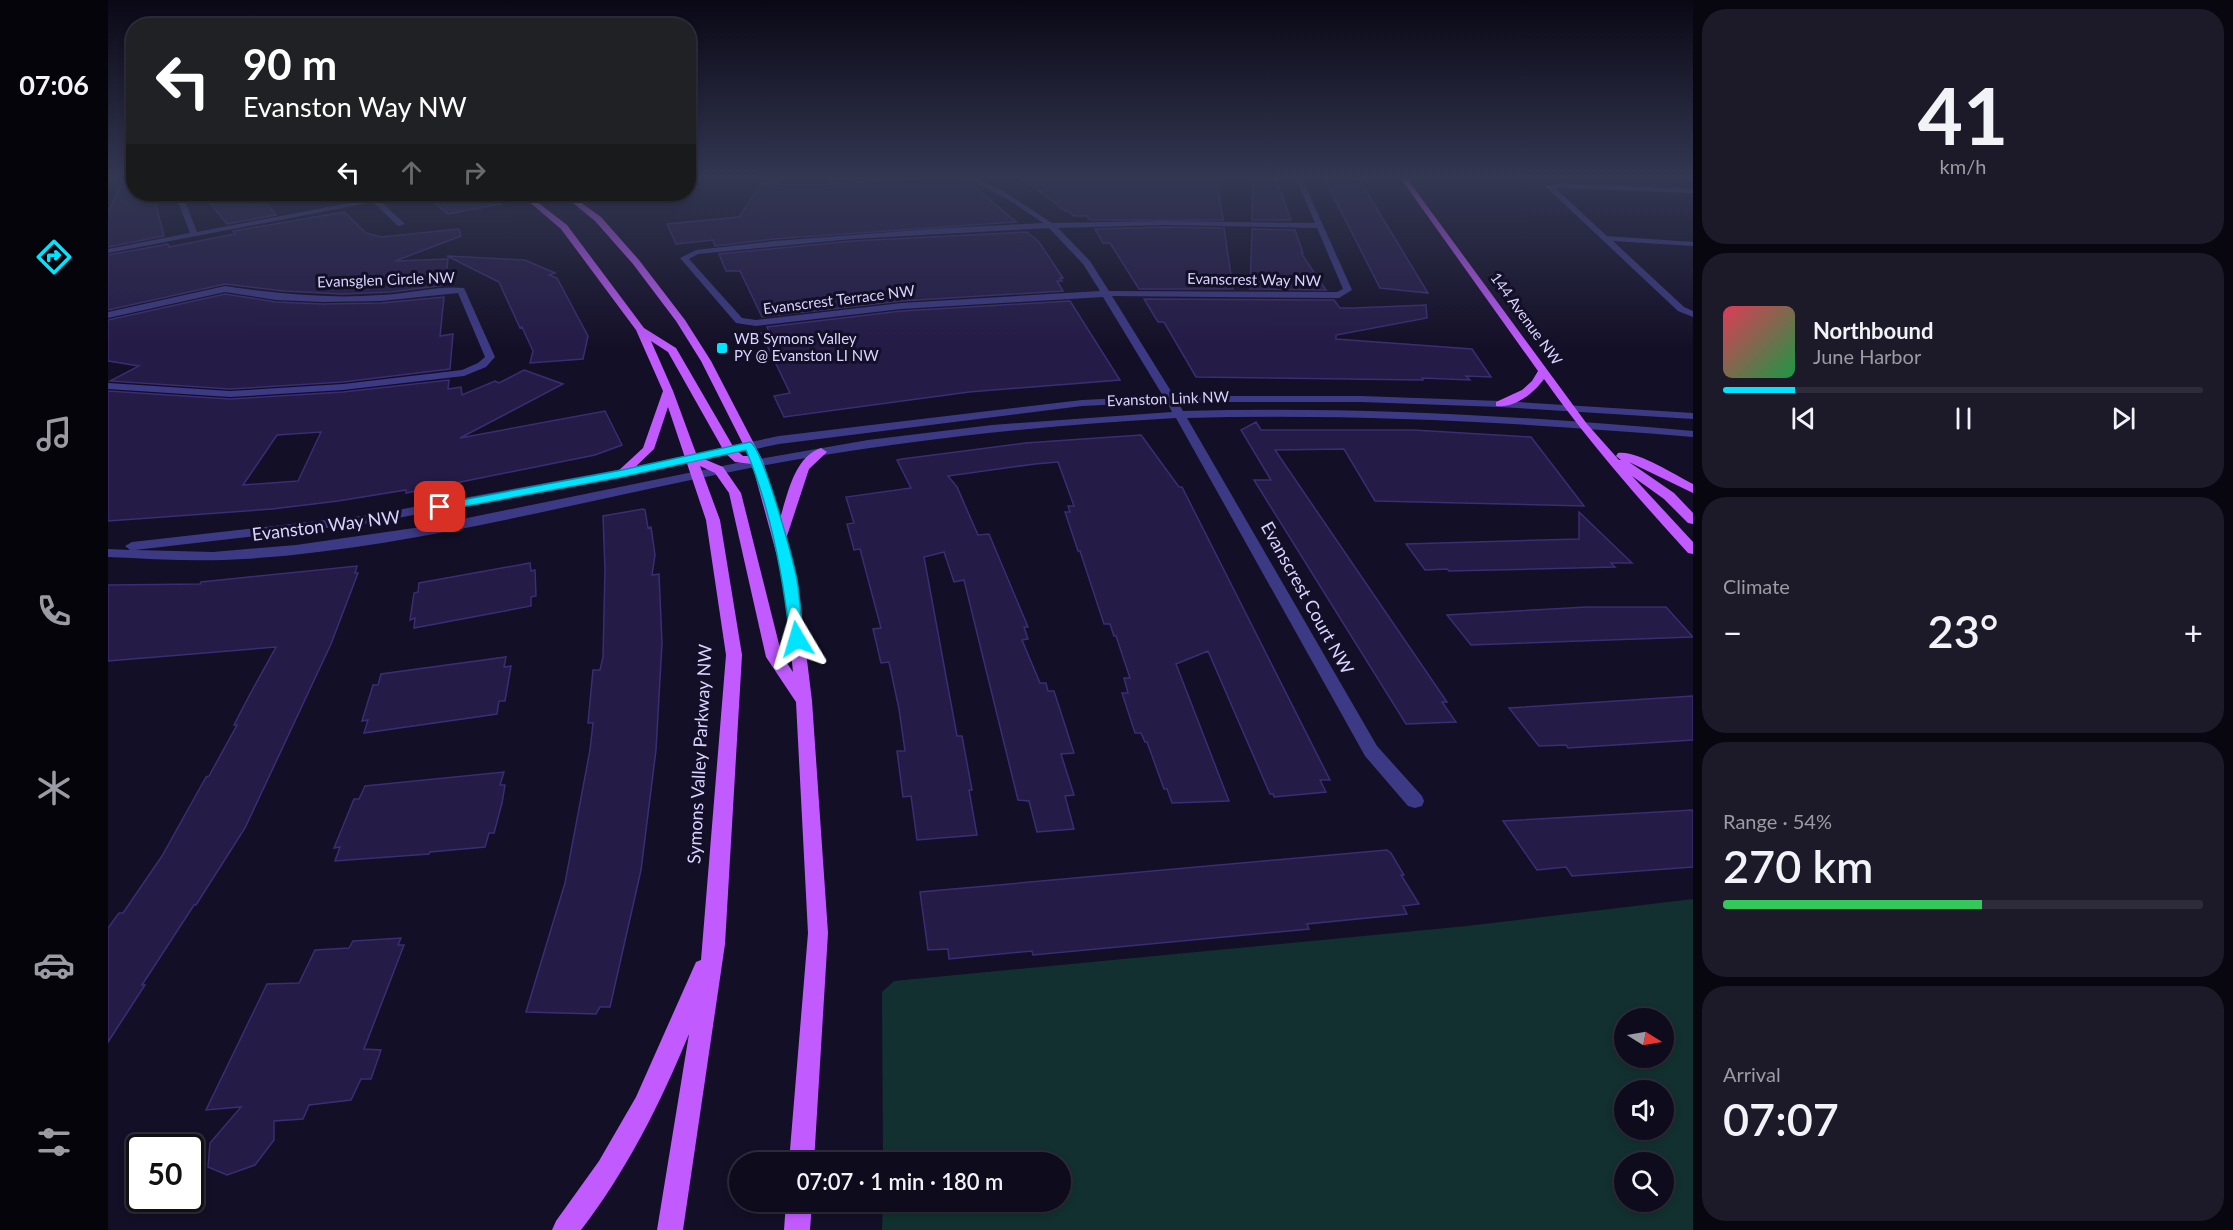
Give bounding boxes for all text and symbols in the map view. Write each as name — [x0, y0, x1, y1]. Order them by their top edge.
text: 90 m — [243, 39, 337, 89]
icon: left — [144, 42, 222, 120]
text: 07:06 — [19, 68, 89, 101]
text: 41 — [1918, 68, 2008, 162]
text: Evanston Way NW — [243, 90, 467, 123]
text: km/h — [1940, 154, 1986, 178]
icon: left — [332, 156, 365, 189]
icon: ahead — [395, 156, 428, 189]
icon: right — [458, 156, 491, 189]
icon: directions — [33, 236, 75, 278]
street label: Evansglen Circle NW — [317, 268, 456, 290]
street label: Evanscrest Way NW — [1187, 269, 1322, 289]
street label: 144 Avenue NW — [1487, 269, 1567, 369]
street label: Evanscrest Terrace NW — [762, 281, 916, 317]
text: Northbound — [1813, 317, 1933, 344]
place label: WB Symons Valley PY @ Evanston LI NW — [734, 329, 879, 364]
marker: WB Symons Valley PY @ Evanston LI NW — [715, 341, 729, 355]
text: June Harbor — [1813, 344, 1921, 368]
street label: Evanston Link NW — [1106, 387, 1230, 409]
icon: previous — [1787, 402, 1820, 435]
icon: pause — [1947, 402, 1980, 435]
icon: next — [2107, 402, 2140, 435]
icon: music — [33, 413, 75, 455]
pin — [414, 481, 465, 532]
icon: arrive — [423, 490, 456, 523]
street label: Evanston Way NW — [251, 505, 402, 545]
street label: Evanscrest Court NW — [1257, 517, 1359, 678]
text: Climate — [1723, 574, 1790, 598]
icon: phone — [33, 590, 75, 632]
text: 23° — [1928, 604, 1998, 658]
position arrow — [765, 607, 829, 671]
text: − — [1723, 612, 1742, 652]
text: + — [2184, 612, 2203, 652]
street label: Symons Valley Parkway NW — [682, 643, 716, 864]
icon: climate — [33, 767, 75, 809]
text: Range · 54% — [1723, 809, 1832, 833]
text: 270 km — [1723, 839, 1873, 893]
icon: car — [33, 944, 75, 986]
north arrow — [1614, 1008, 1674, 1068]
map controls — [1614, 1008, 1674, 1212]
text: Arrival — [1723, 1062, 1781, 1086]
button: sound — [1614, 1080, 1674, 1140]
text: 07:07 — [1723, 1092, 1839, 1146]
icon: filters — [33, 1121, 75, 1163]
speed limit sign: 50 — [126, 1134, 204, 1212]
button: search — [1614, 1152, 1674, 1212]
text: 07:07 · 1 min · 180 m — [797, 1168, 1003, 1195]

